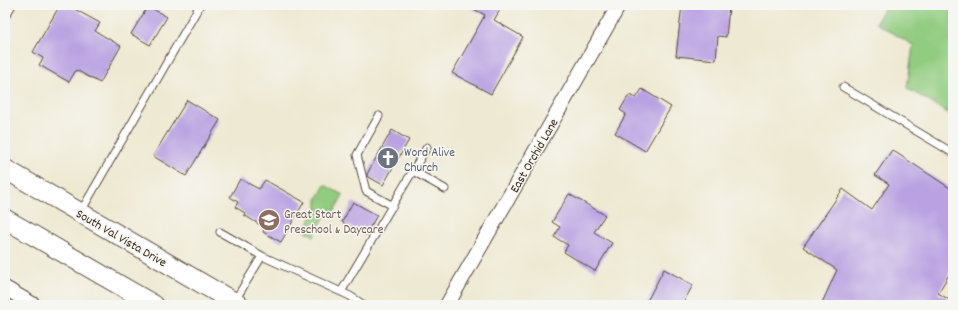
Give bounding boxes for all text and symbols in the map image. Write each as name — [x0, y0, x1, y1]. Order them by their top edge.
street label: East Orchid Lane — [506, 115, 564, 197]
place label: Word Alive Church — [404, 144, 455, 178]
church icon: Word Alive Church — [375, 145, 401, 171]
street label: South Val Vista Drive — [72, 205, 170, 273]
place label: Great Start Preschool & Daycare — [284, 206, 384, 240]
school or university icon: Great Start Preschool & Daycare — [256, 207, 282, 233]

